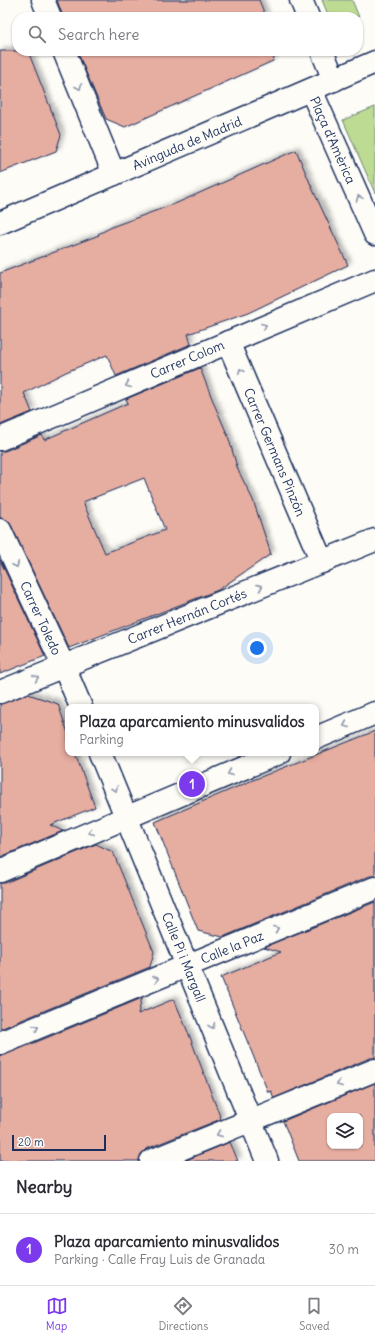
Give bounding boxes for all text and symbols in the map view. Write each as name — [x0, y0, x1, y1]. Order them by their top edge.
search box — [12, 12, 363, 56]
icon: search — [26, 23, 48, 45]
text: Search here — [58, 25, 139, 44]
one-way arrow — [74, 84, 82, 91]
street label: Plaça d'Amèrica — [306, 94, 359, 186]
street label: Avinguda de Madrid — [130, 113, 245, 174]
one-way arrow — [356, 195, 364, 203]
one-way arrow — [261, 323, 268, 331]
street label: Carrer Colom — [148, 336, 227, 383]
one-way arrow — [238, 368, 246, 376]
one-way arrow — [125, 380, 132, 388]
street label: Carrer Germans Pinzón — [240, 385, 309, 519]
one-way arrow — [11, 561, 19, 569]
street label: Carrer Toledo — [16, 579, 65, 658]
one-way arrow — [257, 583, 264, 591]
street label: Carrer Hernán Cortés — [125, 585, 249, 648]
your location — [247, 638, 267, 658]
one-way arrow — [33, 674, 40, 682]
popup — [65, 704, 319, 756]
text: Plaza aparcamiento minusvalidos — [79, 712, 305, 731]
one-way arrow — [342, 721, 349, 729]
text: Parking — [79, 731, 124, 748]
pin: 1 — [179, 769, 205, 799]
one-way arrow — [227, 769, 234, 777]
one-way arrow — [110, 785, 118, 793]
one-way arrow — [87, 827, 95, 835]
street label: Calle Pi i Margall — [158, 910, 209, 1004]
one-way arrow — [272, 926, 280, 934]
street label: Calle la Paz — [198, 927, 266, 968]
one-way arrow — [153, 975, 160, 983]
one-way arrow — [207, 1022, 215, 1030]
one-way arrow — [32, 1025, 40, 1033]
one-way arrow — [335, 1080, 342, 1088]
map controls — [327, 1113, 363, 1149]
button: layers — [327, 1113, 363, 1149]
one-way arrow — [215, 1129, 222, 1137]
scale bar — [12, 1133, 106, 1152]
text: 20 m — [18, 1135, 44, 1149]
text: Nearby — [16, 1176, 72, 1198]
text: Plaza aparcamiento minusvalidos — [54, 1232, 279, 1251]
text: 1 — [26, 1241, 32, 1258]
text: 30 m — [329, 1241, 359, 1258]
text: Parking · Calle Fray Luis de Granada — [54, 1251, 265, 1268]
tab: Map — [46, 1295, 68, 1333]
tab: Directions — [159, 1295, 208, 1333]
tab: Saved — [299, 1295, 329, 1333]

